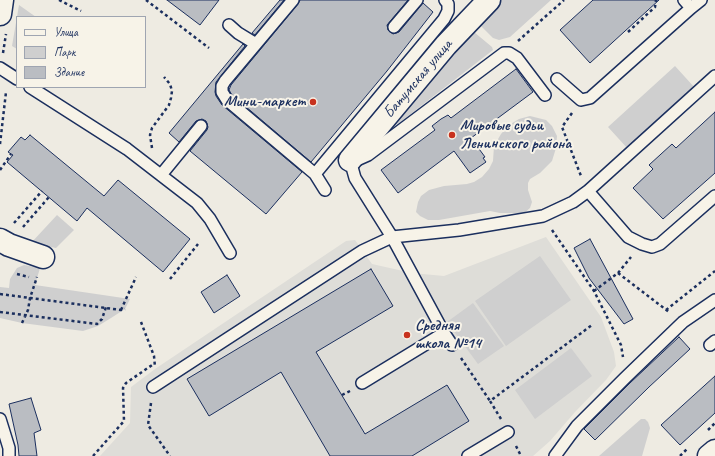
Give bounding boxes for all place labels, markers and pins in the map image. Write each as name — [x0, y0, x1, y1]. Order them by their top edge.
place label: Мини-маркет — [224, 92, 305, 112]
marker: Мини-маркет — [308, 97, 318, 107]
place label: Мировые судьи Ленинского района — [460, 116, 571, 154]
marker: Мировые судьи Ленинского района — [447, 130, 457, 140]
place label: Средняя школа №14 — [415, 316, 481, 354]
marker: Средняя школа №14 — [402, 330, 412, 340]

